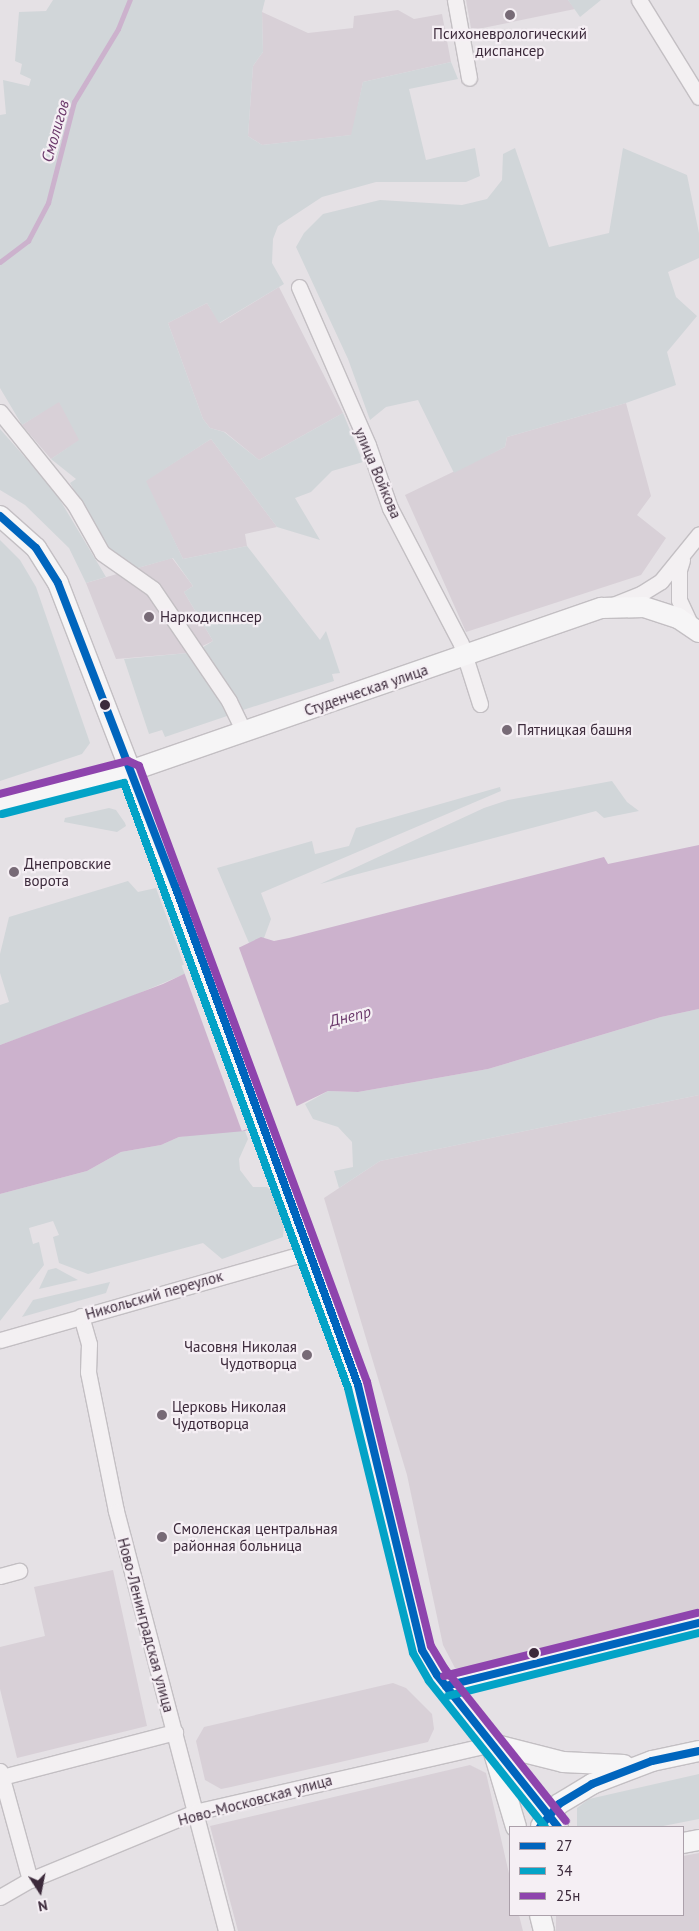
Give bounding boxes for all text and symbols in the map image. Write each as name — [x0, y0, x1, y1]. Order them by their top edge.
marker: Психоневрологический диспансер — [503, 8, 517, 22]
place label: Психоневрологический диспансер — [433, 24, 587, 59]
water label: Смолигов — [37, 98, 73, 164]
street label: улица Войкова — [351, 425, 405, 521]
place label: Наркодиспнсер — [160, 608, 262, 626]
marker: Наркодиспнсер — [142, 610, 156, 624]
street label: Студенческая улица — [302, 660, 430, 720]
unlabelled marker — [100, 700, 110, 710]
place label: Пятницкая башня — [517, 721, 632, 739]
marker: Пятницкая башня — [501, 724, 513, 736]
place label: Днепровские ворота — [24, 854, 111, 889]
marker: Днепровские ворота — [8, 866, 20, 878]
water label: Днепр — [327, 1002, 373, 1030]
street label: Никольский переулок — [83, 1267, 225, 1323]
place label: Часовня Николая Чудотворца — [184, 1337, 297, 1372]
marker: Часовня Николая Чудотворца — [301, 1349, 313, 1361]
place label: Церковь Николая Чудотворца — [172, 1397, 287, 1432]
marker: Церковь Николая Чудотворца — [156, 1409, 168, 1421]
place label: Смоленская центральная районная больница — [173, 1519, 338, 1554]
marker: Смоленская центральная районная больница — [155, 1530, 169, 1544]
street label: Ново-Ленинградская улица — [114, 1536, 178, 1714]
unlabelled marker — [529, 1648, 539, 1658]
street label: Ново-Московская улица — [176, 1771, 334, 1829]
legend — [509, 1826, 684, 1916]
text: 27 — [556, 1836, 572, 1855]
text: 34 — [556, 1861, 572, 1880]
north arrow — [15, 1866, 65, 1916]
text: 25н — [556, 1886, 580, 1905]
text: N — [37, 1896, 49, 1915]

